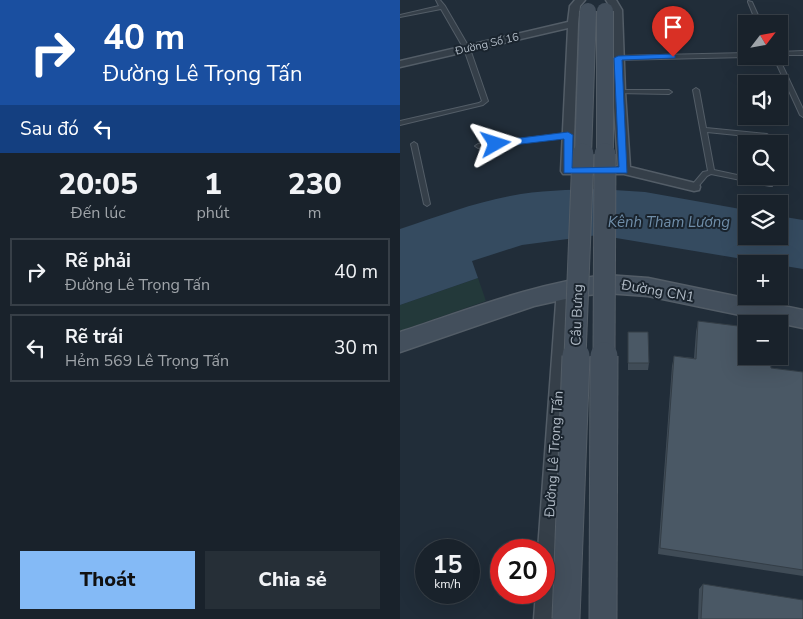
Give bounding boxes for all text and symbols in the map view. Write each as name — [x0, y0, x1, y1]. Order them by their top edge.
pin — [652, 6, 694, 57]
icon: arrive — [659, 13, 687, 41]
text: 40 m — [103, 14, 185, 61]
north arrow — [738, 15, 788, 65]
map controls — [738, 15, 788, 365]
icon: right — [20, 20, 85, 85]
street label: Đường Số 16 — [453, 29, 521, 59]
text: Đường Lê Trọng Tấn — [103, 59, 302, 89]
button: sound — [738, 75, 788, 125]
icon: left — [89, 115, 117, 143]
text: Sau đó — [20, 116, 79, 142]
position arrow — [469, 117, 521, 169]
button: search — [738, 135, 788, 185]
text: 20:05 — [58, 164, 138, 205]
text: 1 — [204, 164, 222, 205]
text: 230 — [288, 164, 342, 205]
button: layers — [738, 195, 788, 245]
text: Đến lúc — [71, 202, 126, 224]
text: phút — [196, 202, 229, 224]
text: m — [308, 202, 322, 224]
water label: Kênh Tham Lương — [608, 212, 730, 232]
text: Rẽ phải — [65, 248, 131, 274]
button: + — [738, 255, 788, 305]
icon: right — [22, 258, 50, 286]
text: 40 m — [334, 259, 378, 285]
text: Đường Lê Trọng Tấn — [65, 274, 210, 296]
street label: Đường CN1 — [619, 275, 696, 307]
street label: Cầu Bưng — [566, 284, 588, 346]
button: − — [738, 315, 788, 365]
text: Rẽ trái — [65, 324, 123, 350]
icon: left — [22, 334, 50, 362]
text: 30 m — [334, 335, 378, 361]
text: Hẻm 569 Lê Trọng Tấn — [65, 350, 229, 372]
street label: Đường Lê Trọng Tấn — [540, 390, 568, 519]
speed limit sign: 20 — [490, 539, 555, 604]
text: 15 — [432, 548, 463, 582]
button: Thoát — [20, 551, 195, 609]
button: Chia sẻ — [205, 551, 380, 609]
text: km/h — [434, 576, 461, 592]

